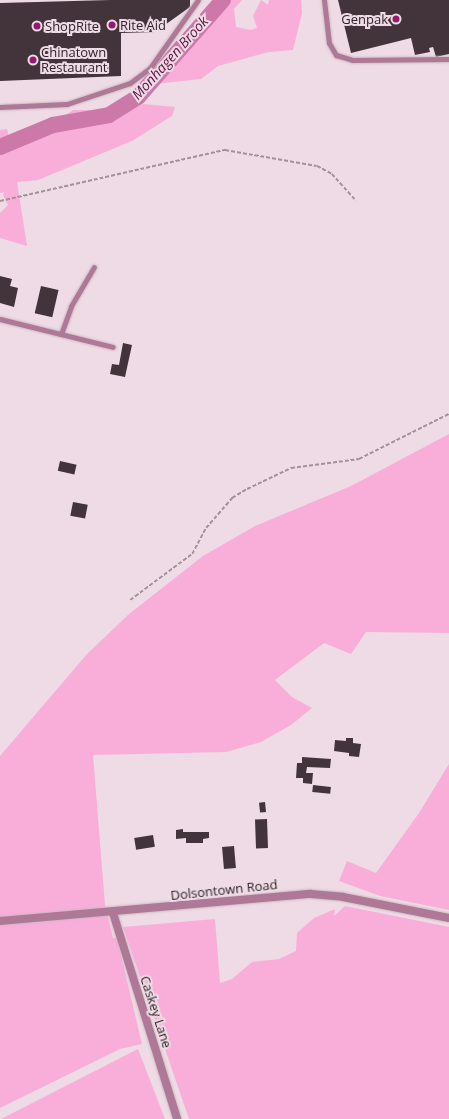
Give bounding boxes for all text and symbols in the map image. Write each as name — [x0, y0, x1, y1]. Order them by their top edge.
place label: Genpak — [341, 11, 388, 27]
water label: Monhagen Brook — [128, 13, 212, 103]
marker: Genpak — [391, 14, 401, 24]
place label: Rite Aid — [120, 17, 166, 33]
place label: ShopRite — [45, 18, 99, 34]
marker: Rite Aid — [107, 20, 117, 30]
marker: ShopRite — [32, 21, 42, 31]
place label: Chinatown Restaurant — [41, 45, 107, 76]
marker: Chinatown Restaurant — [28, 55, 38, 65]
street label: Dolsontown Road — [170, 877, 278, 903]
street label: Caskey Lane — [137, 974, 175, 1050]

